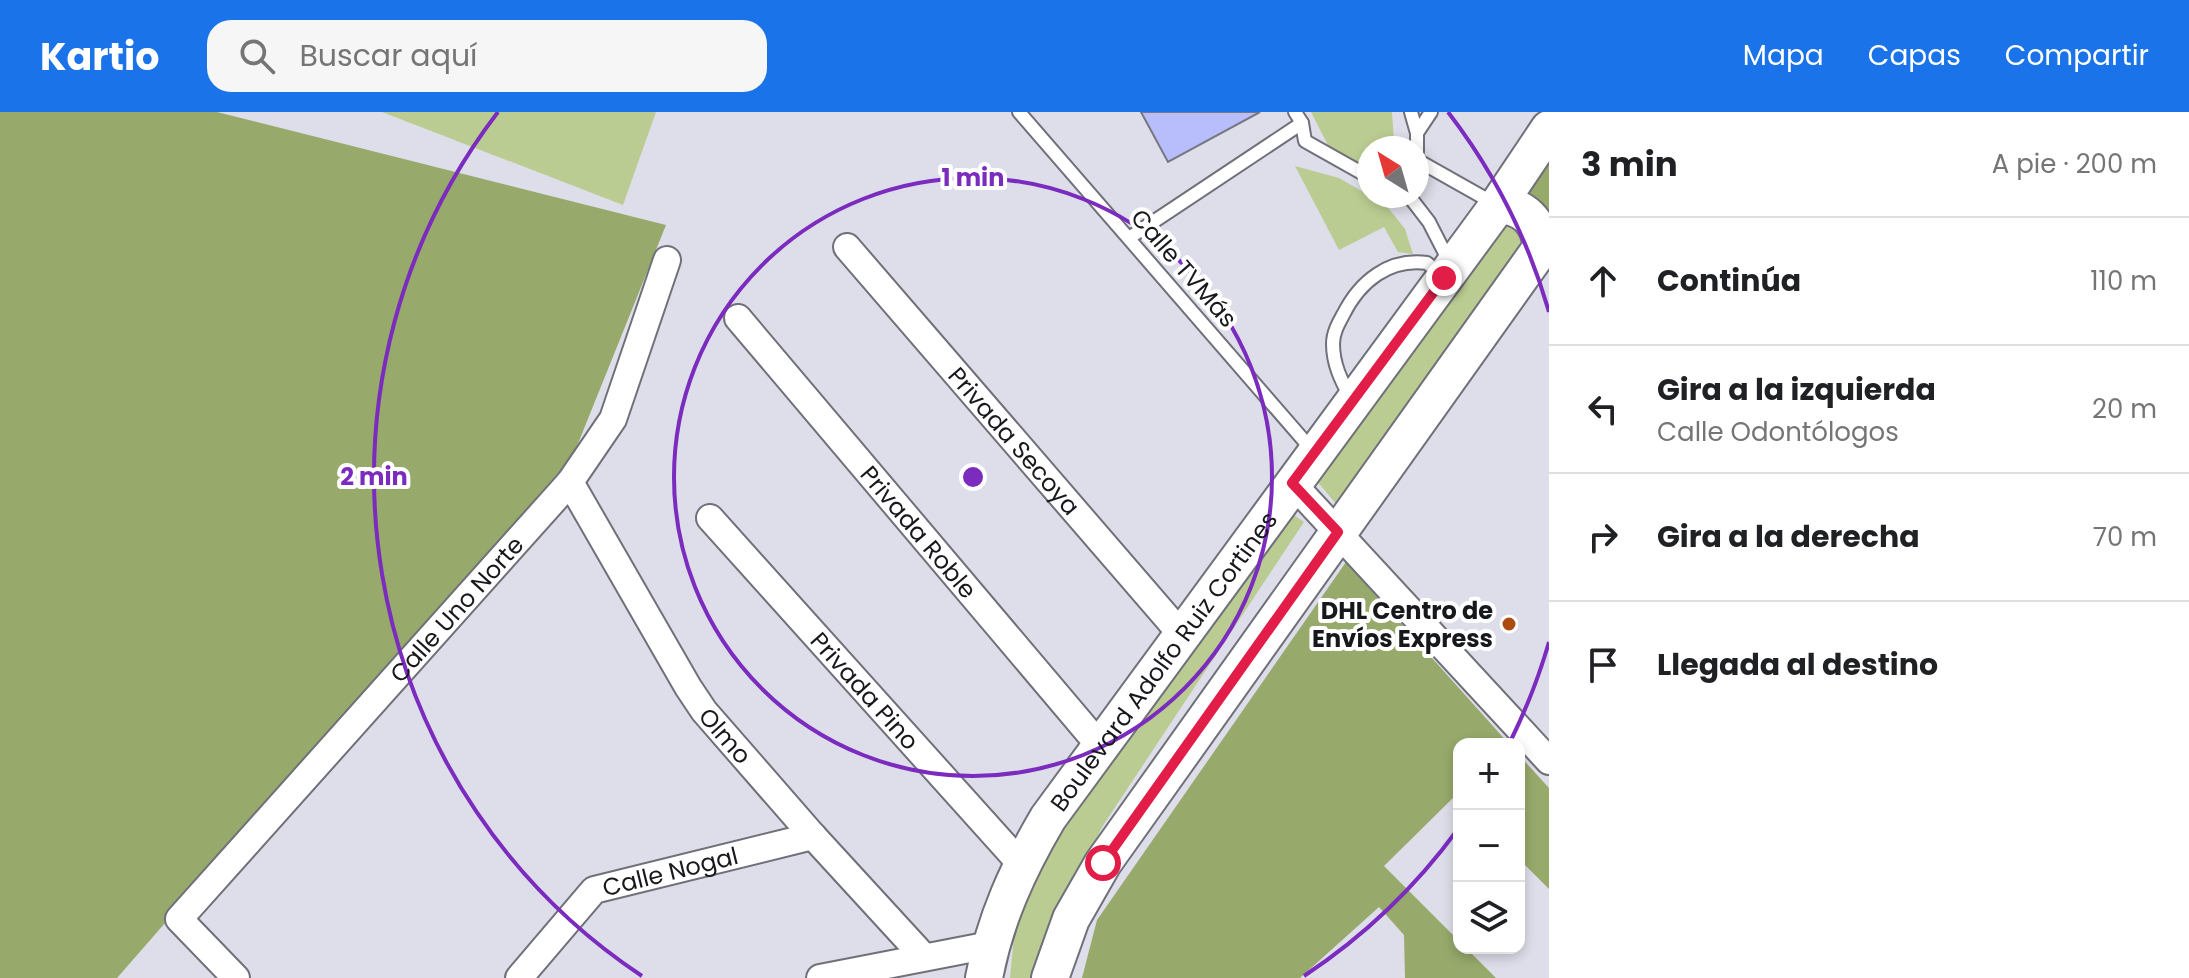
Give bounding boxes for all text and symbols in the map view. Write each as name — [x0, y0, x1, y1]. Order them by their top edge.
search box — [207, 20, 767, 92]
text: Kartio — [40, 30, 159, 83]
icon: search — [235, 34, 279, 78]
text: Buscar aquí — [299, 34, 478, 77]
text: Mapa — [1743, 36, 1824, 75]
text: Capas — [1868, 36, 1961, 75]
text: Compartir — [2005, 36, 2149, 75]
north arrow — [1357, 136, 1429, 208]
text: 3 min — [1581, 140, 1678, 188]
text: A pie · 200 m — [1992, 146, 2157, 182]
text: 1 min — [942, 161, 1004, 194]
street label: Calle TVMás — [1123, 202, 1245, 334]
icon: ahead — [1581, 259, 1625, 303]
text: Continúa — [1657, 259, 1801, 302]
route end — [1426, 260, 1462, 296]
text: 110 m — [2090, 263, 2157, 299]
street label: Privada Secoya — [941, 360, 1088, 522]
text: Gira a la izquierda — [1657, 368, 1936, 411]
icon: left — [1581, 387, 1625, 431]
text: 20 m — [2092, 391, 2157, 427]
text: Calle Odontólogos — [1657, 414, 1899, 450]
street label: Privada Roble — [853, 458, 984, 605]
text: 2 min — [340, 460, 408, 493]
centre of rings — [959, 463, 987, 491]
street label: Boulevard Adolfo Ruiz Cortines — [1042, 504, 1284, 818]
icon: right — [1581, 515, 1625, 559]
text: Gira a la derecha — [1657, 515, 1920, 558]
text: 70 m — [2093, 519, 2157, 555]
street label: Calle Uno Norte — [382, 529, 531, 689]
place label: DHL Centro de Envíos Express — [1312, 594, 1493, 655]
marker: DHL Centro de Envíos Express — [1500, 615, 1518, 633]
street label: Privada Pino — [803, 625, 927, 757]
icon: arrive — [1581, 643, 1625, 687]
text: Llegada al destino — [1657, 643, 1938, 686]
street label: Olmo — [692, 700, 759, 771]
map controls — [1453, 738, 1525, 954]
button: + — [1453, 738, 1525, 810]
button: − — [1453, 810, 1525, 882]
street label: Calle Nogal — [599, 839, 741, 904]
route start — [1085, 845, 1121, 881]
button: layers — [1453, 882, 1525, 954]

